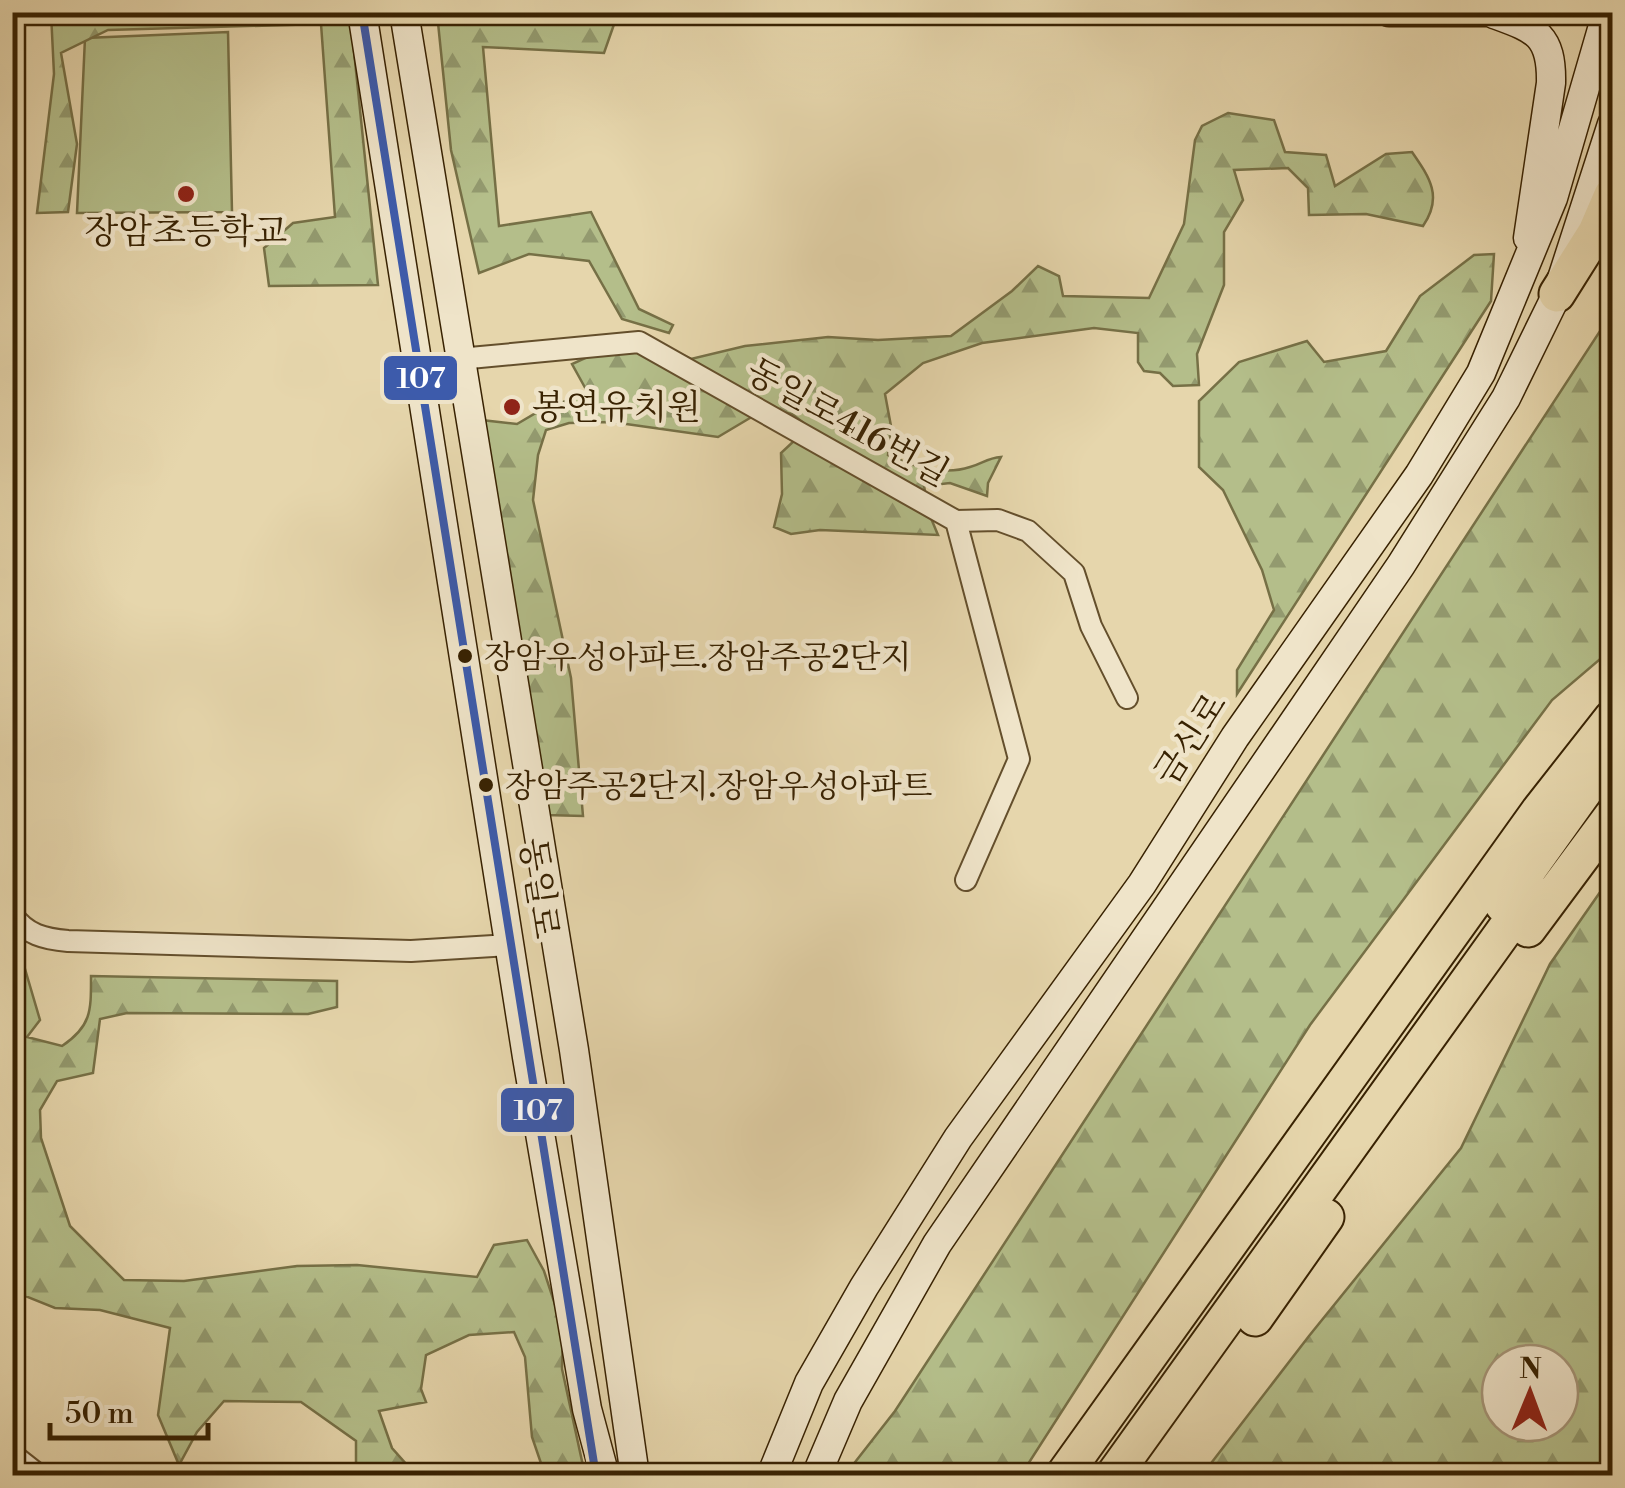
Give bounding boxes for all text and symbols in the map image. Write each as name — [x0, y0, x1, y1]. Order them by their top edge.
marker: 장암초등학교 — [175, 183, 197, 205]
place label: 장암초등학교 — [85, 211, 287, 254]
street label: 동일로416번길 — [738, 350, 956, 497]
line badge: 107 — [382, 354, 459, 402]
text: 107 — [396, 362, 446, 397]
place label: 봉연유치원 — [532, 387, 701, 430]
marker: 봉연유치원 — [501, 396, 523, 418]
place label: 장암우성아파트.장암주공2단지 — [484, 638, 911, 678]
marker: 장암우성아파트.장암주공2단지 — [455, 646, 475, 666]
street label: 금신로 — [1146, 686, 1237, 794]
place label: 장암주공2단지.장암우성아파트 — [505, 767, 932, 807]
marker: 장암주공2단지.장암우성아파트 — [476, 775, 496, 795]
street label: 동일로 — [510, 835, 567, 941]
line badge: 107 — [499, 1086, 576, 1134]
text: 107 — [513, 1094, 563, 1129]
north arrow — [1480, 1343, 1580, 1443]
text: N — [1519, 1352, 1542, 1387]
scale bar — [50, 1378, 208, 1440]
text: 50 m — [65, 1395, 134, 1433]

